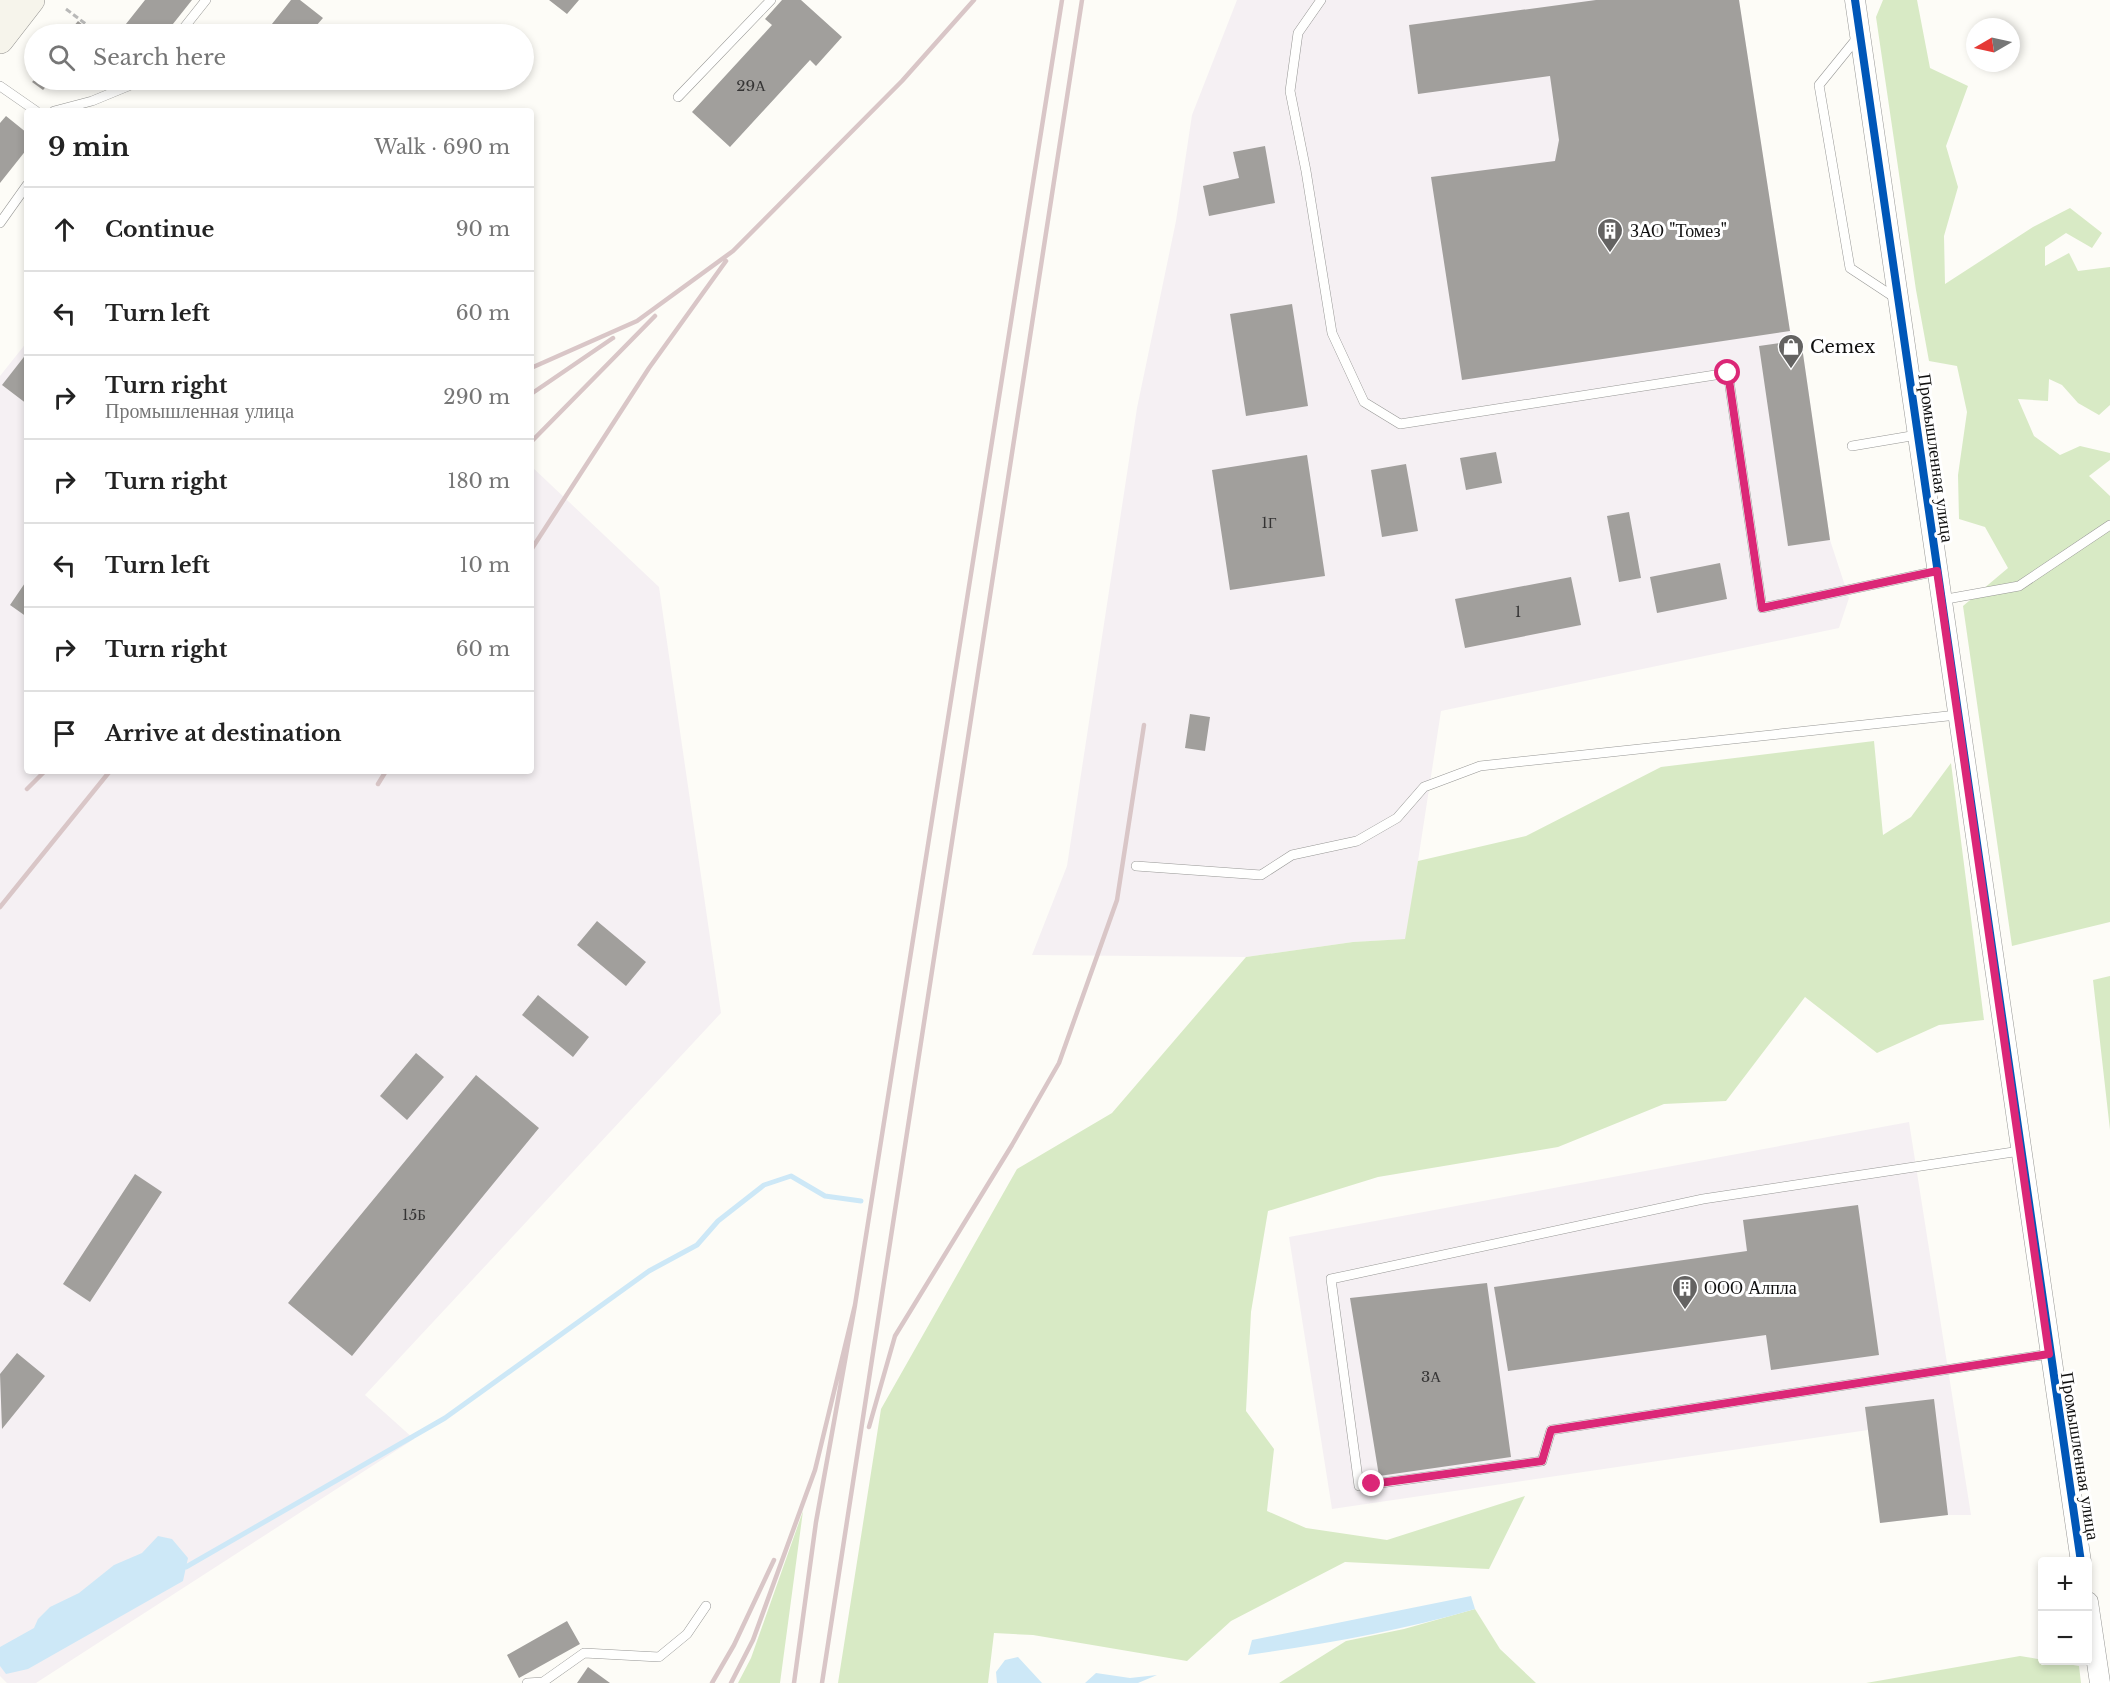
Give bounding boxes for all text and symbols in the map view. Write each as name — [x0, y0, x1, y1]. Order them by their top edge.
north arrow — [1966, 18, 2020, 72]
search box — [24, 24, 534, 90]
icon: search — [45, 41, 78, 74]
text: Search here — [93, 44, 226, 71]
house number: 29А — [736, 76, 766, 95]
text: 9 min — [48, 131, 129, 163]
text: Walk · 690 m — [374, 135, 510, 159]
icon: ahead — [48, 213, 81, 246]
text: Continue — [105, 216, 214, 243]
building icon: ЗАО "Томез" — [1595, 216, 1625, 254]
text: 90 m — [456, 217, 510, 241]
place label: ЗАО "Томез" — [1630, 220, 1727, 242]
icon: left — [48, 297, 81, 330]
text: Turn left — [105, 300, 210, 327]
text: 60 m — [456, 301, 510, 325]
shop icon: Cemex — [1776, 332, 1806, 370]
place label: Cemex — [1810, 336, 1875, 358]
route start — [1714, 359, 1740, 385]
text: Turn right — [105, 372, 227, 399]
street label: Промышленная улица — [1913, 372, 1959, 544]
icon: right — [48, 381, 81, 414]
text: 290 m — [443, 385, 510, 409]
text: Промышленная улица — [105, 399, 294, 423]
icon: right — [48, 465, 81, 498]
text: Turn right — [105, 468, 227, 495]
text: 180 m — [447, 469, 510, 493]
house number: 1Г — [1261, 513, 1277, 532]
icon: left — [48, 549, 81, 582]
text: Turn left — [105, 552, 210, 579]
text: 10 m — [460, 553, 510, 577]
house number: 1 — [1515, 602, 1521, 621]
icon: right — [48, 633, 81, 666]
text: Turn right — [105, 636, 227, 663]
text: 60 m — [456, 637, 510, 661]
icon: arrive — [48, 717, 81, 750]
text: Arrive at destination — [105, 720, 342, 747]
house number: 15Б — [402, 1205, 426, 1224]
building icon: ООО Алпла — [1670, 1273, 1700, 1311]
place label: ООО Алпла — [1704, 1277, 1797, 1299]
house number: 3А — [1421, 1367, 1441, 1386]
street label: Промышленная улица — [2056, 1370, 2104, 1542]
route end — [1358, 1470, 1384, 1496]
map controls — [2038, 1557, 2092, 1665]
button: + — [2038, 1557, 2092, 1611]
button: − — [2038, 1611, 2092, 1665]

